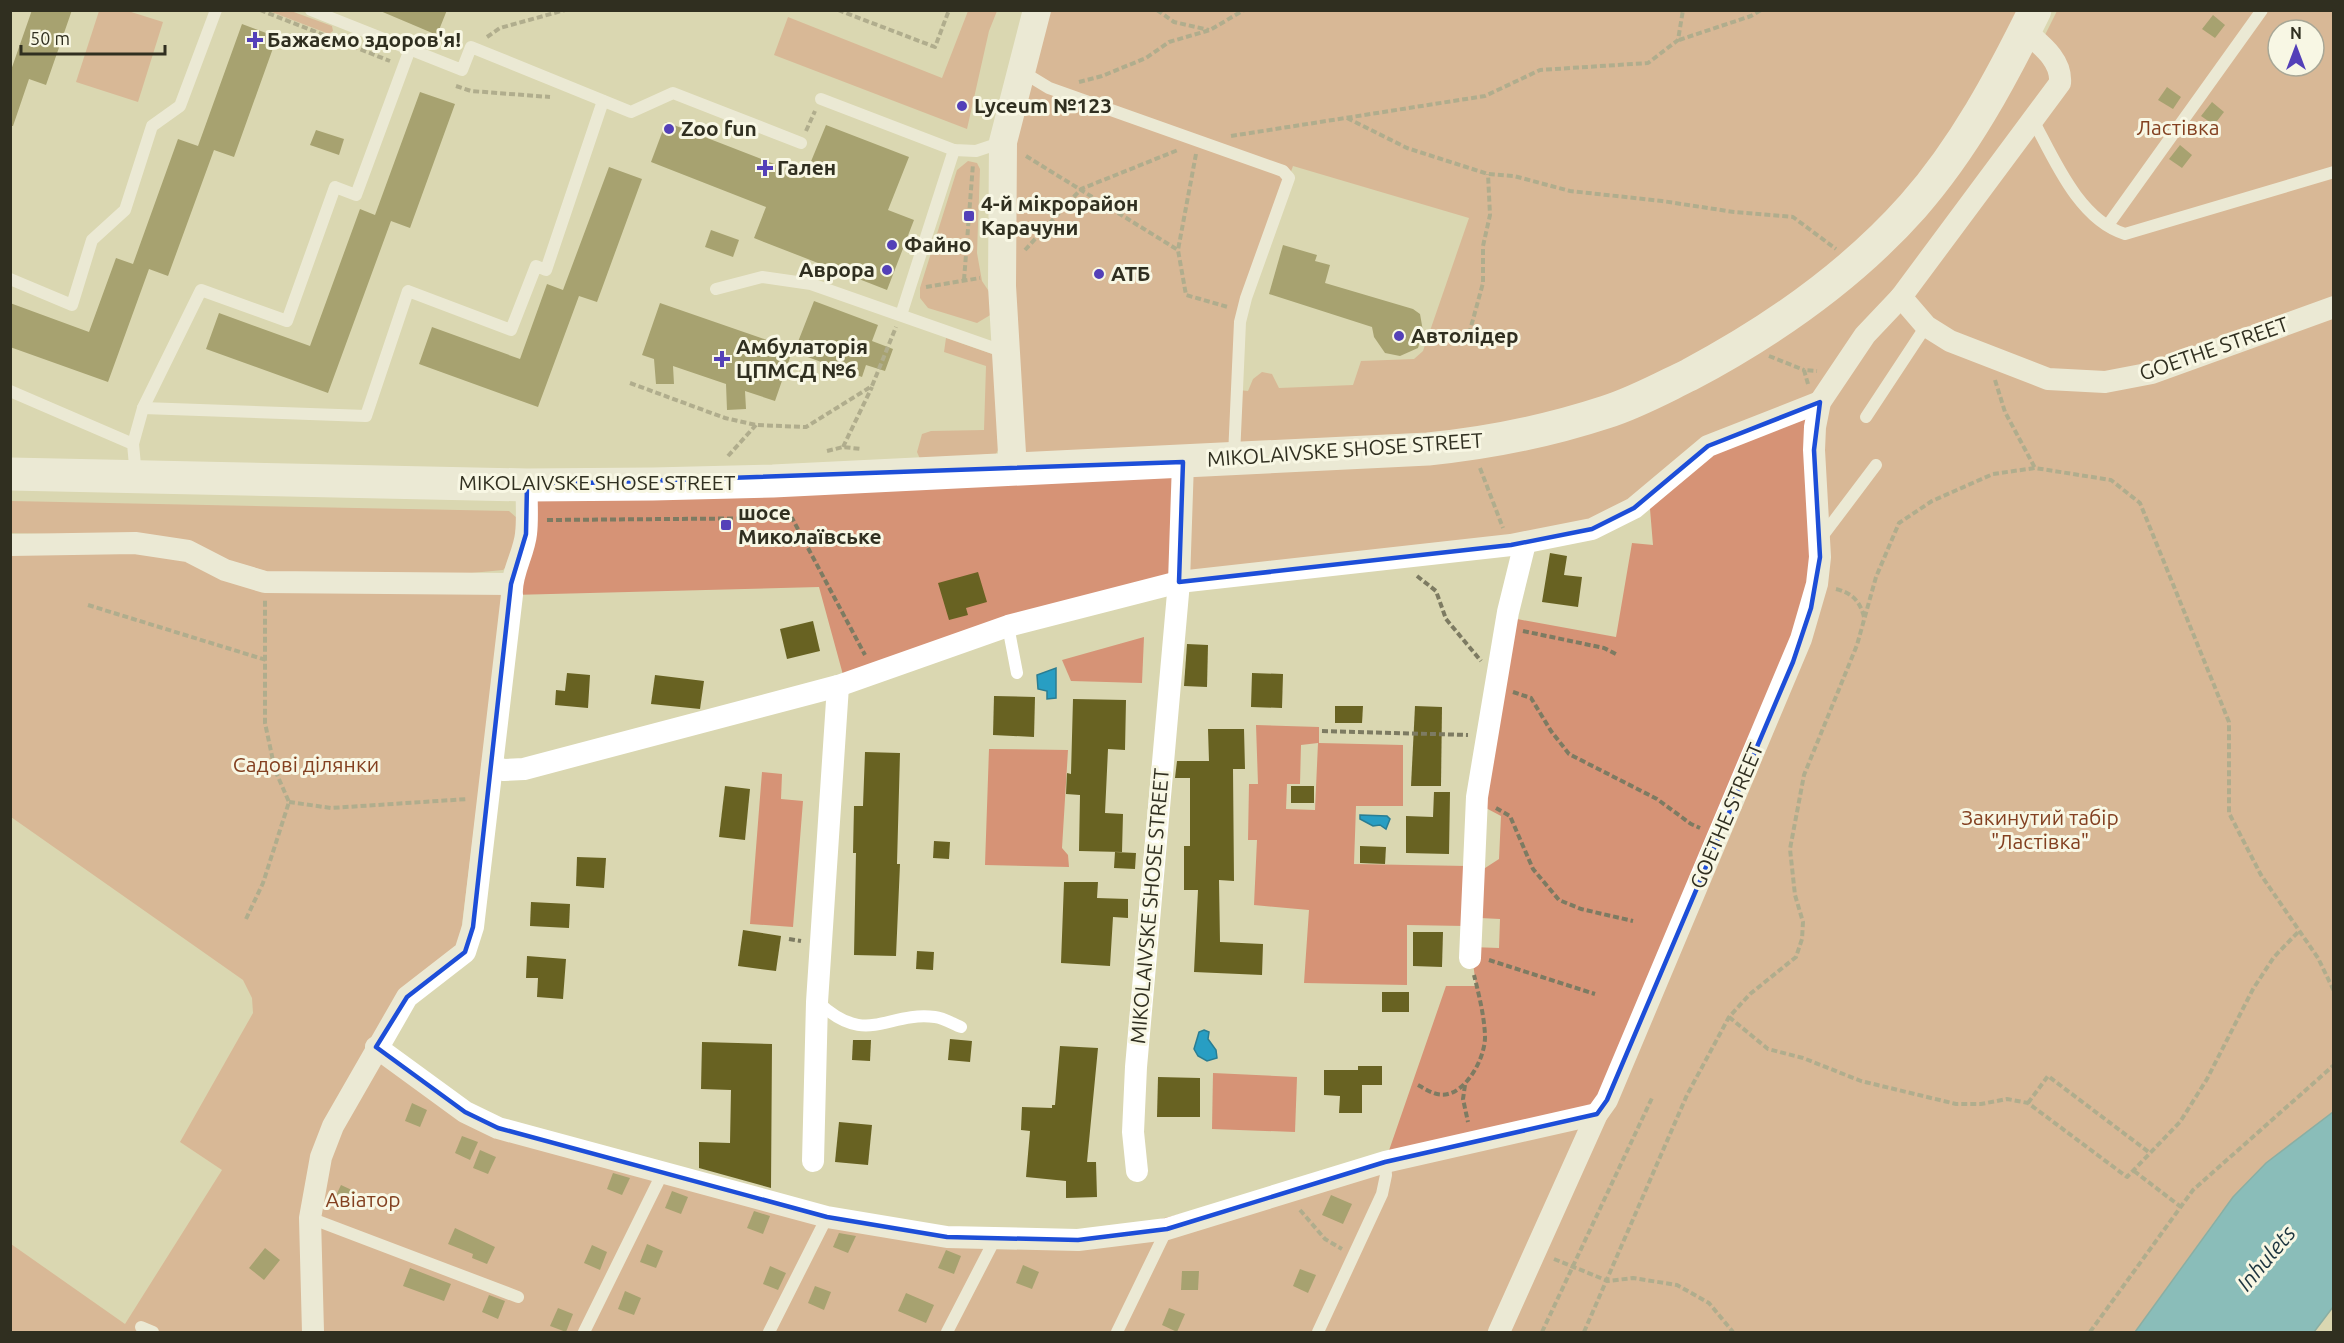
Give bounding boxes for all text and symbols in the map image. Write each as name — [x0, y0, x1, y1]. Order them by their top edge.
scale bar — [21, 18, 165, 56]
north arrow — [2266, 18, 2326, 78]
text: N — [2290, 24, 2302, 42]
place label: Бажаємо здоров'я! — [267, 27, 461, 51]
text: 50 m — [30, 28, 70, 48]
marker: Бажаємо здоров'я! — [248, 33, 262, 47]
place label: Lyceum №123 — [974, 93, 1112, 117]
marker: Lyceum №123 — [955, 99, 969, 113]
park label: Ластівка — [2137, 115, 2219, 139]
place label: Zoo fun — [681, 116, 757, 140]
marker: Zoo fun — [662, 122, 676, 136]
place label: Гален — [777, 155, 836, 179]
marker: Гален — [758, 161, 772, 175]
place label: 4-й мікрорайон Карачуни — [981, 191, 1138, 239]
marker: 4-й мікрорайон Карачуни — [962, 209, 976, 223]
place label: Файно — [904, 232, 972, 256]
marker: Файно — [885, 238, 899, 252]
place label: Аврора — [799, 257, 875, 281]
place label: АТБ — [1111, 261, 1150, 285]
marker: Аврора — [880, 263, 894, 277]
marker: АТБ — [1092, 267, 1106, 281]
street label: GOETHE STREET — [2136, 311, 2292, 385]
place label: Автолідер — [1411, 323, 1519, 347]
marker: Автолідер — [1392, 329, 1406, 343]
place label: Амбулаторія ЦПМСД №6 — [736, 334, 868, 382]
marker: Амбулаторія ЦПМСД №6 — [713, 350, 731, 368]
street label: MIKOLAIVSKE SHOSE STREET — [1206, 427, 1484, 471]
street label: MIKOLAIVSKE SHOSE STREET — [459, 470, 736, 494]
place label: шосе Миколаївське — [738, 500, 882, 548]
marker: шосе Миколаївське — [719, 518, 733, 532]
street label: GOETHE STREET — [1685, 739, 1768, 892]
park label: Садові ділянки — [233, 752, 379, 776]
street label: MIKOLAIVSKE SHOSE STREET — [1125, 767, 1173, 1045]
park label: Закинутий табір "Ластівка" — [1961, 805, 2119, 853]
park label: Авіатор — [325, 1187, 401, 1211]
water label: Inhulets — [2231, 1220, 2300, 1295]

